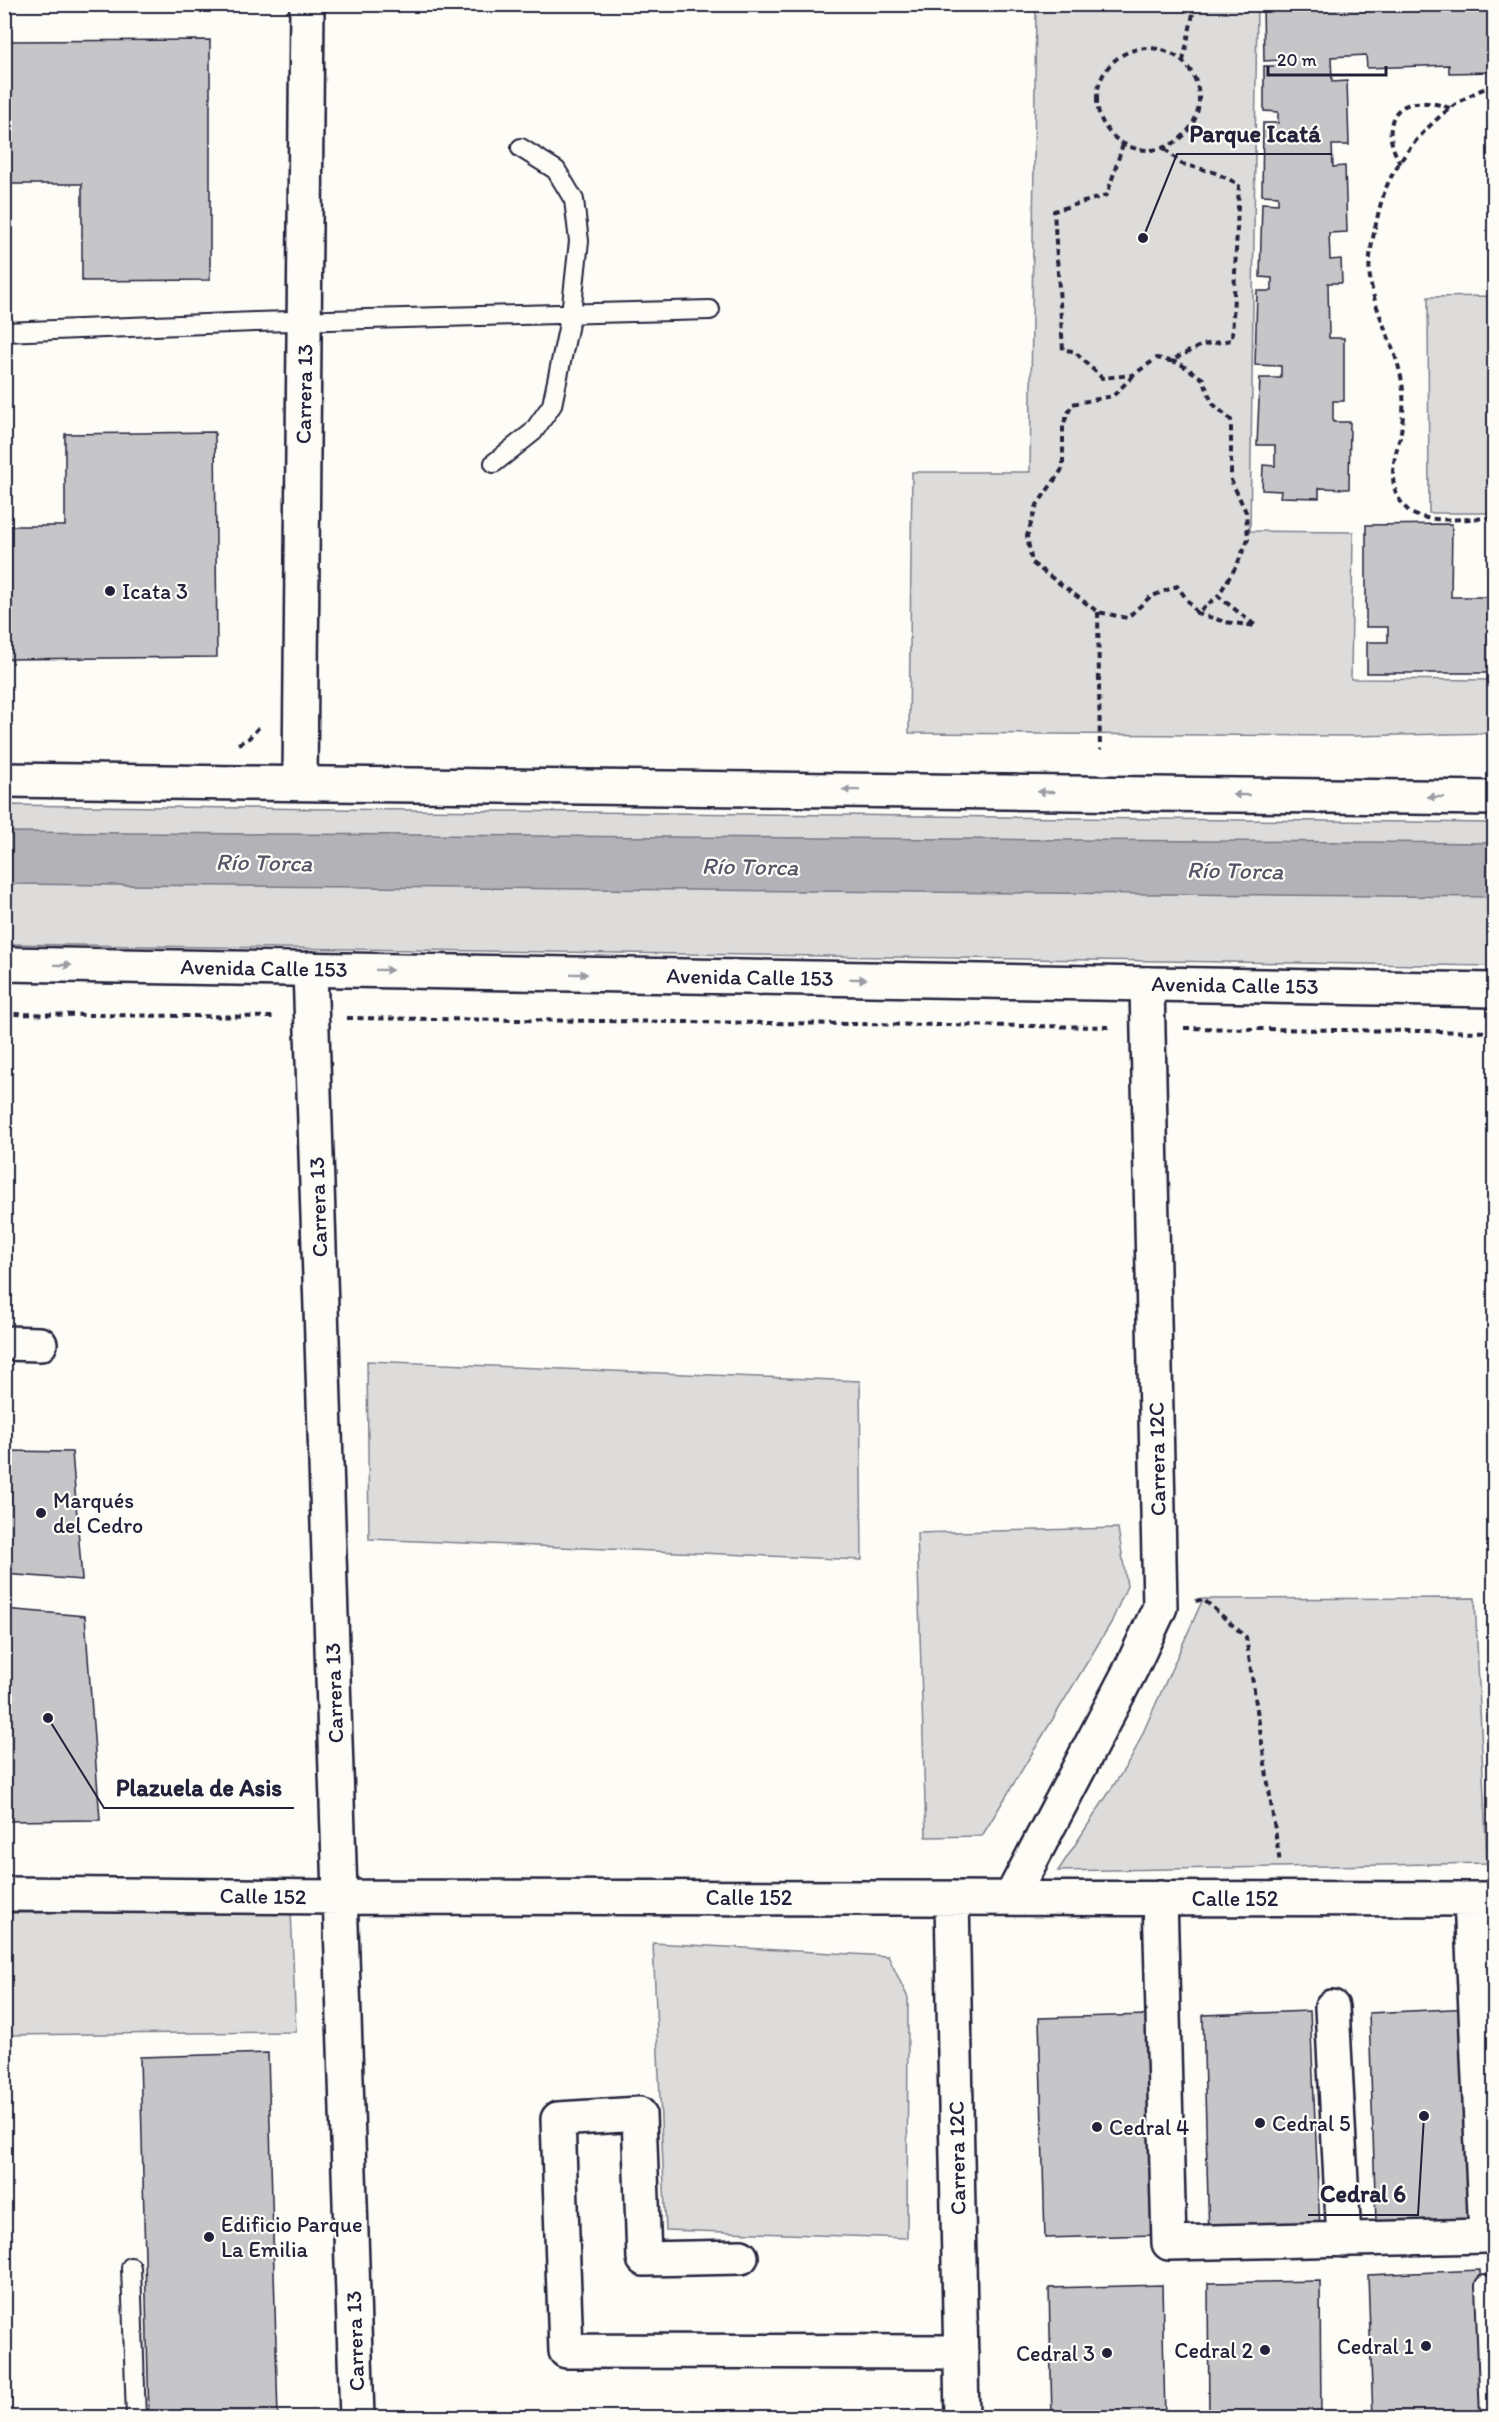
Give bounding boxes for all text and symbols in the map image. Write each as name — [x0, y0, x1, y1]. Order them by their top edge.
scale bar — [1268, 39, 1386, 77]
text: 20 m — [1277, 49, 1317, 71]
callout: Parque Icatá — [1177, 112, 1332, 154]
text: Parque Icatá — [1189, 119, 1321, 149]
street label: Carrera 13 — [290, 344, 318, 444]
place label: Icata 3 — [122, 578, 188, 605]
marker: Icata 3 — [103, 584, 117, 598]
one-way arrow — [842, 785, 861, 795]
one-way arrow — [1037, 787, 1056, 797]
one-way arrow — [1232, 790, 1251, 800]
one-way arrow — [1427, 792, 1446, 802]
water label: Río Torca — [215, 847, 313, 877]
water label: Río Torca — [701, 851, 799, 881]
water label: Río Torca — [1186, 855, 1284, 885]
street label: Avenida Calle 153 — [180, 953, 348, 983]
one-way arrow — [53, 960, 72, 970]
street label: Avenida Calle 153 — [666, 962, 834, 992]
one-way arrow — [374, 965, 393, 975]
one-way arrow — [569, 969, 588, 978]
street label: Avenida Calle 153 — [1151, 970, 1319, 1000]
one-way arrow — [848, 974, 867, 984]
street label: Carrera 13 — [303, 1156, 333, 1258]
street label: Carrera 12C — [1143, 1402, 1171, 1516]
place label: Marqués del Cedro — [53, 1487, 143, 1539]
marker: Marqués del Cedro — [34, 1506, 48, 1520]
street label: Carrera 13 — [319, 1642, 349, 1744]
callout: Plazuela de Asis — [104, 1766, 294, 1808]
text: Plazuela de Asis — [116, 1773, 282, 1802]
street label: Calle 152 — [219, 1882, 307, 1910]
street label: Calle 152 — [706, 1884, 793, 1911]
street label: Calle 152 — [1192, 1885, 1279, 1912]
street label: Carrera 12C — [943, 2101, 971, 2215]
place label: Cedral 5 — [1272, 2110, 1351, 2137]
place label: Cedral 4 — [1109, 2114, 1189, 2141]
marker: Cedral 5 — [1253, 2116, 1267, 2130]
marker: Cedral 4 — [1090, 2120, 1104, 2134]
callout: Cedral 6 — [1308, 2173, 1418, 2215]
text: Cedral 6 — [1320, 2179, 1406, 2208]
place label: Edificio Parque La Emilia — [221, 2211, 363, 2263]
marker: Edificio Parque La Emilia — [202, 2230, 216, 2244]
street label: Carrera 13 — [340, 2290, 370, 2392]
place label: Cedral 1 — [1337, 2333, 1414, 2360]
place label: Cedral 2 — [1174, 2337, 1253, 2364]
marker: Cedral 1 — [1419, 2339, 1433, 2353]
place label: Cedral 3 — [1016, 2340, 1095, 2367]
marker: Cedral 2 — [1258, 2343, 1272, 2357]
marker: Cedral 3 — [1100, 2346, 1114, 2360]

